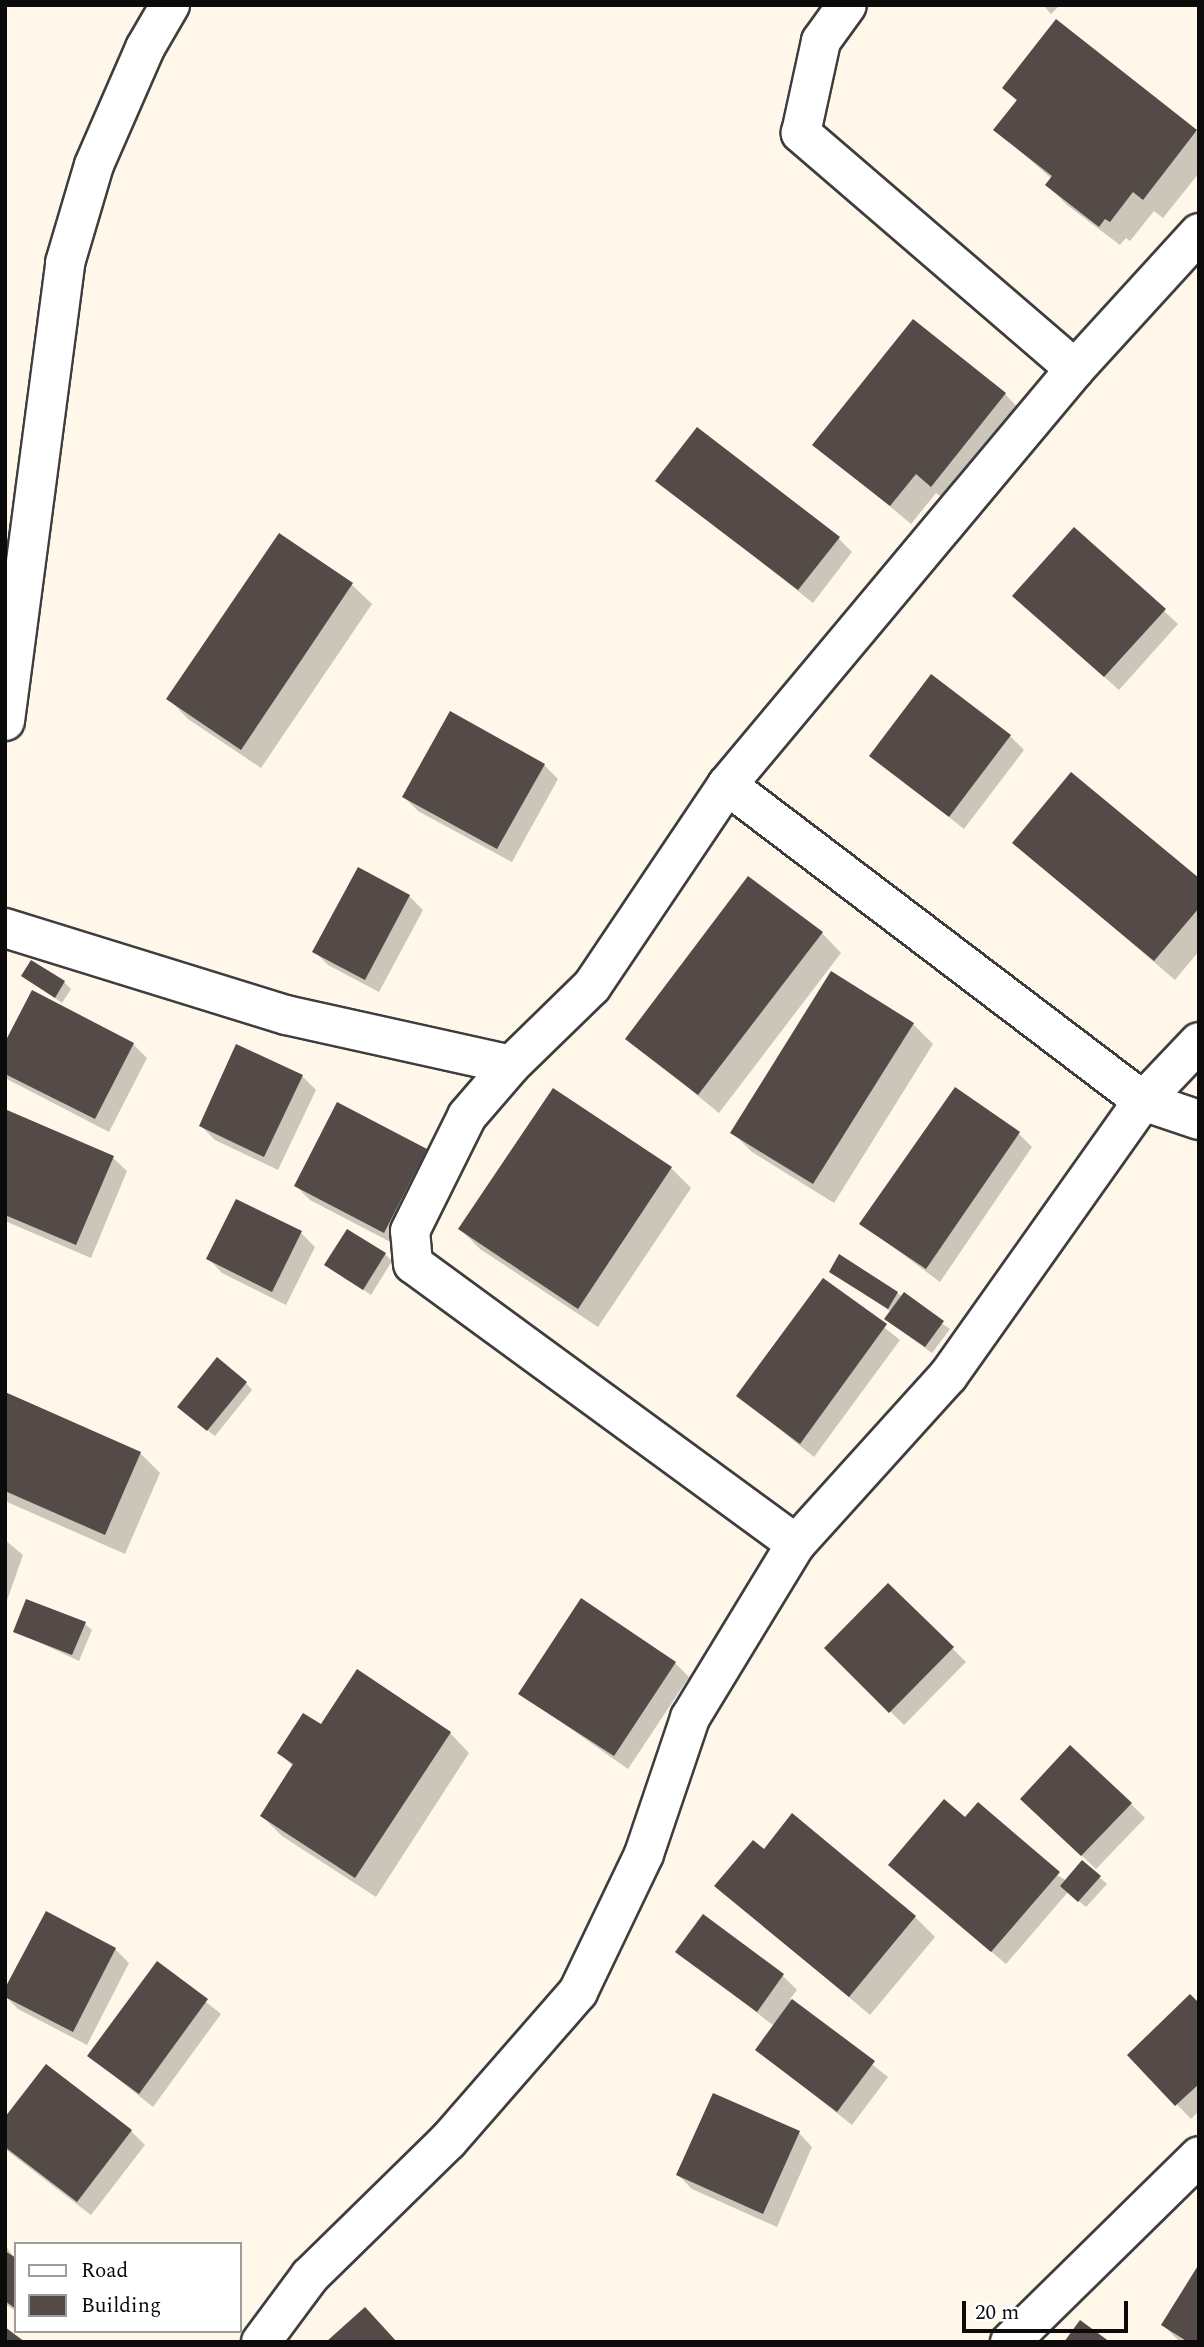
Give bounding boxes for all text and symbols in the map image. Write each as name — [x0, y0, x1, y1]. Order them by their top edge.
legend — [14, 2242, 242, 2333]
text: Road — [81, 2255, 128, 2287]
scale bar — [966, 2288, 1132, 2332]
text: Building — [81, 2290, 161, 2322]
text: 20 m — [975, 2297, 1019, 2329]

